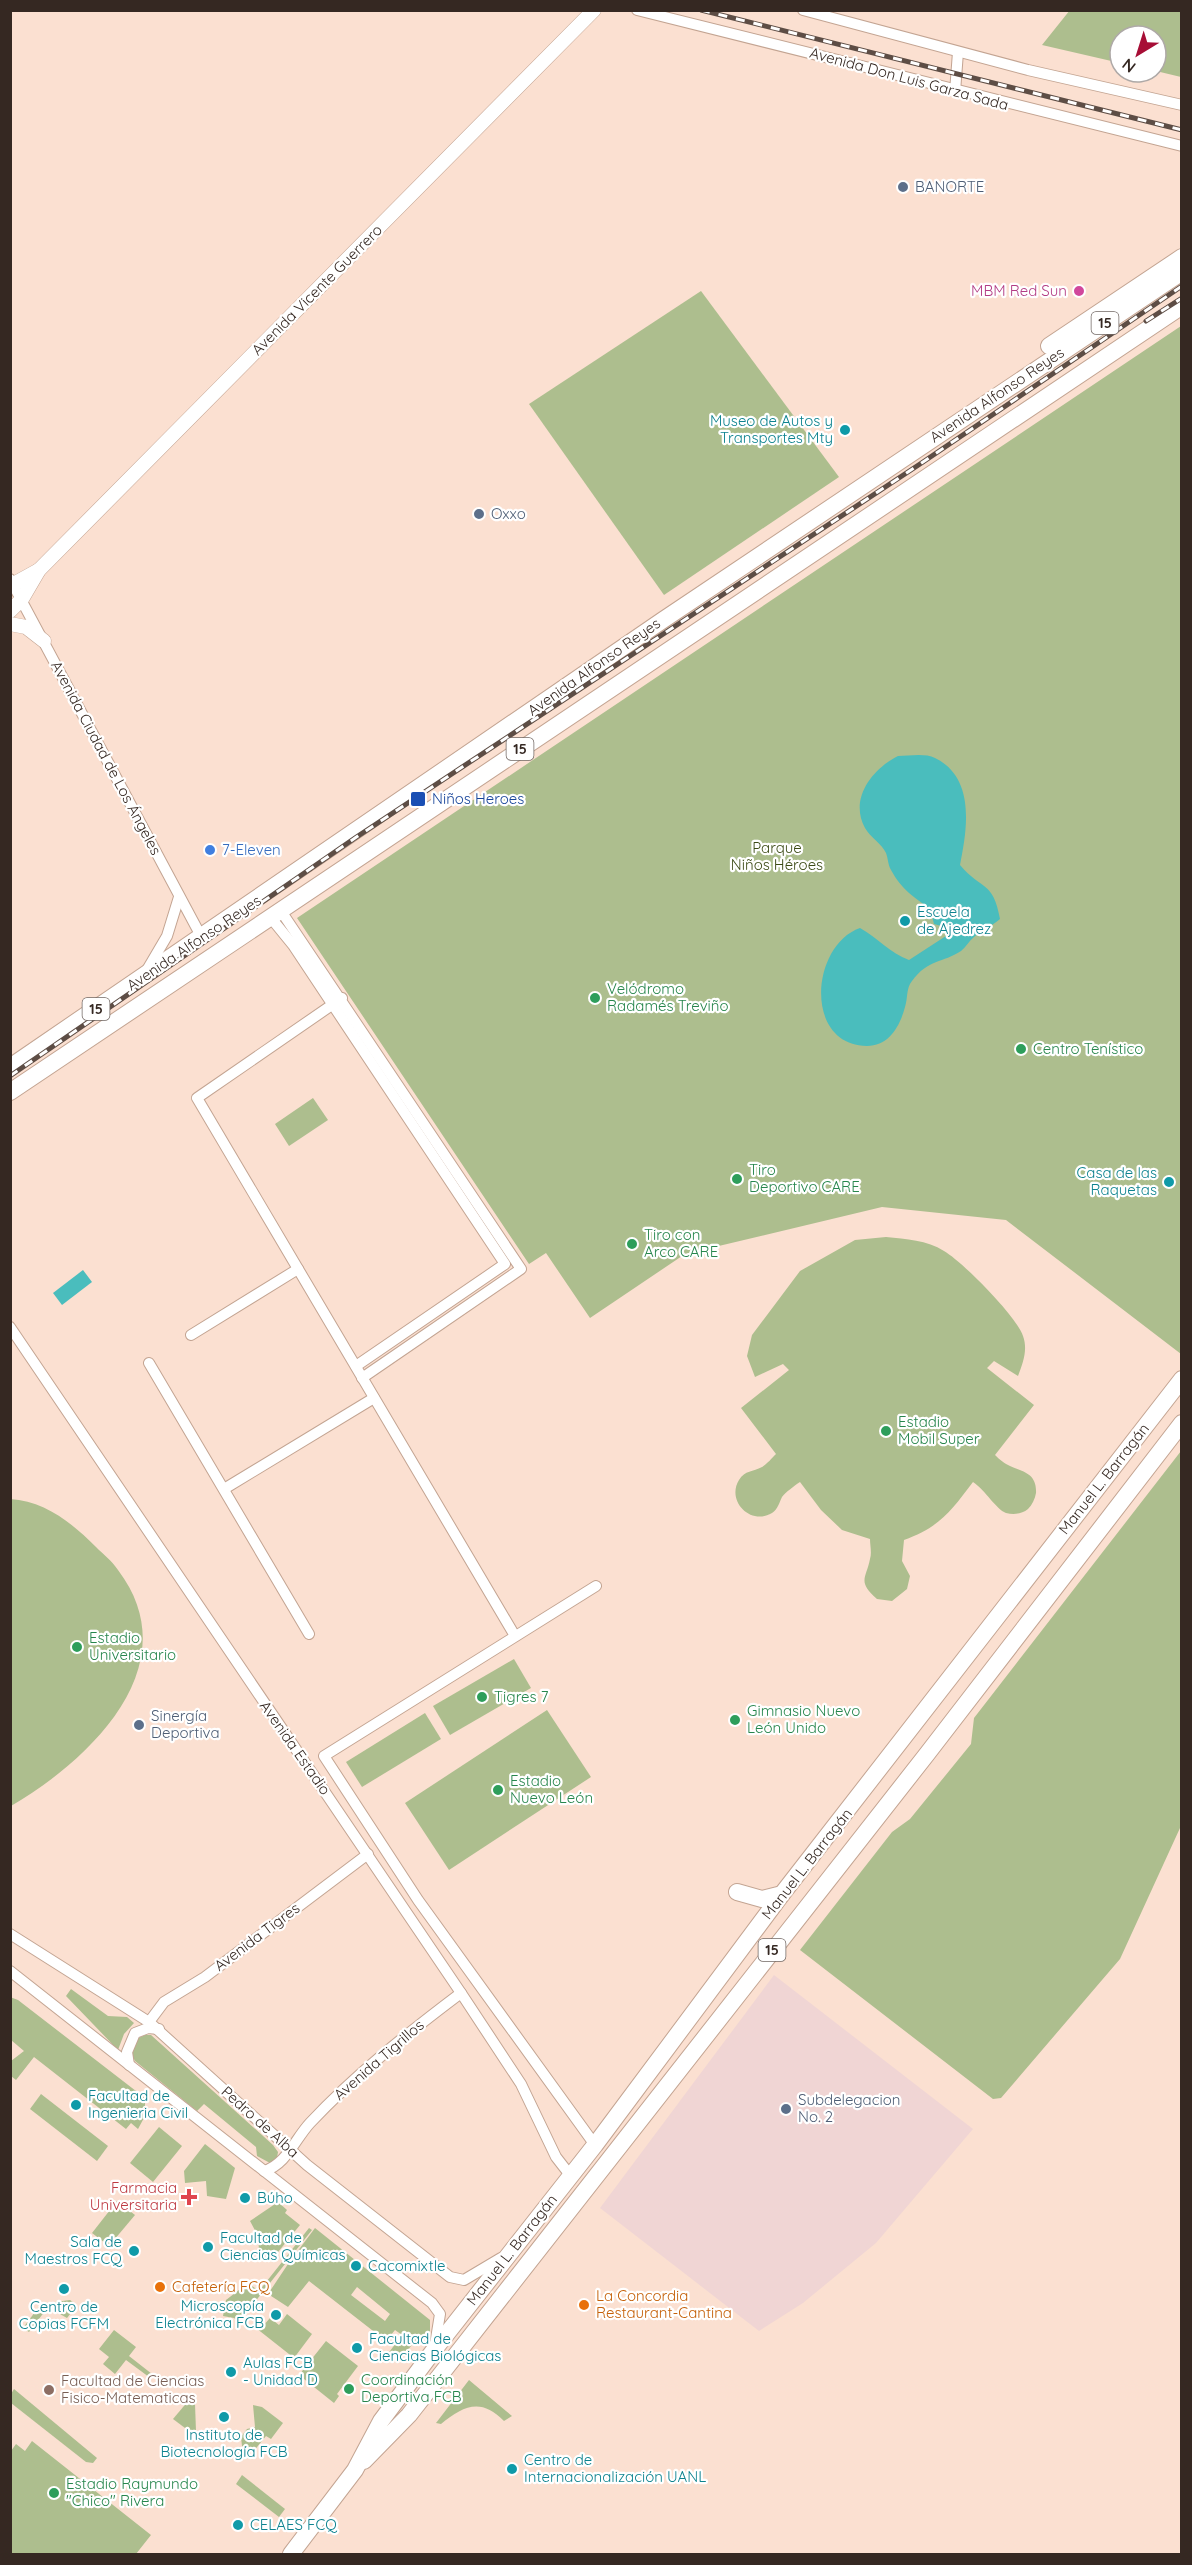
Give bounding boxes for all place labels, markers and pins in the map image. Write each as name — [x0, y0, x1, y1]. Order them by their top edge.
place label: BANORTE — [915, 177, 984, 196]
marker: BANORTE — [896, 180, 910, 194]
place label: MBM Red Sun — [971, 281, 1067, 300]
marker: MBM Red Sun — [1072, 284, 1086, 298]
place label: Museo de Autos y Transportes Mty — [710, 411, 833, 447]
marker: Museo de Autos y Transportes Mty — [838, 423, 852, 437]
place label: Oxxo — [491, 504, 526, 523]
marker: Oxxo — [472, 507, 486, 521]
place label: Niños Heroes — [432, 789, 524, 808]
marker: Niños Heroes — [409, 790, 427, 808]
place label: 7-Eleven — [222, 840, 281, 859]
marker: 7-Eleven — [203, 843, 217, 857]
place label: Escuela de Ajedrez — [917, 902, 991, 938]
marker: Escuela de Ajedrez — [898, 914, 912, 928]
place label: Velódromo Radamés Treviño — [607, 979, 729, 1015]
marker: Velódromo Radamés Treviño — [588, 991, 602, 1005]
place label: Centro Tenístico — [1033, 1039, 1143, 1058]
marker: Centro Tenístico — [1014, 1042, 1028, 1056]
place label: Tiro Deportivo CARE — [749, 1160, 860, 1196]
place label: Casa de las Raquetas — [1077, 1163, 1157, 1199]
marker: Tiro Deportivo CARE — [730, 1172, 744, 1186]
marker: Casa de las Raquetas — [1162, 1175, 1176, 1189]
place label: Tiro con Arco CARE — [644, 1225, 718, 1261]
marker: Tiro con Arco CARE — [625, 1237, 639, 1251]
place label: Estadio Mobil Super — [898, 1412, 980, 1448]
marker: Estadio Mobil Super — [879, 1424, 893, 1438]
place label: Estadio Universitario — [89, 1628, 176, 1664]
marker: Estadio Universitario — [70, 1640, 84, 1654]
place label: Tigres 7 — [494, 1687, 549, 1706]
marker: Tigres 7 — [475, 1690, 489, 1704]
place label: Gimnasio Nuevo León Unido — [747, 1701, 860, 1737]
place label: Sinergía Deportiva — [151, 1706, 220, 1742]
marker: Gimnasio Nuevo León Unido — [728, 1713, 742, 1727]
marker: Sinergía Deportiva — [132, 1718, 146, 1732]
place label: Estadio Nuevo León — [510, 1771, 593, 1807]
marker: Estadio Nuevo León — [491, 1783, 505, 1797]
place label: Facultad de Ingenieria Civil — [88, 2086, 188, 2122]
place label: Subdelegacion No. 2 — [798, 2090, 900, 2126]
marker: Facultad de Ingenieria Civil — [69, 2098, 83, 2112]
marker: Subdelegacion No. 2 — [779, 2102, 793, 2116]
place label: Farmacia Universitaria — [90, 2178, 177, 2214]
place label: Búho — [257, 2188, 293, 2207]
marker: Farmacia Universitaria — [182, 2190, 196, 2204]
marker: Búho — [238, 2191, 252, 2205]
place label: Facultad de Ciencias Químicas — [220, 2228, 346, 2264]
place label: Sala de Maestros FCQ — [24, 2232, 122, 2268]
marker: Facultad de Ciencias Químicas — [201, 2240, 215, 2254]
marker: Sala de Maestros FCQ — [127, 2244, 141, 2258]
place label: Cacomixtle — [368, 2256, 445, 2275]
marker: Cacomixtle — [349, 2259, 363, 2273]
place label: Cafetería FCQ — [172, 2277, 270, 2296]
marker: Cafetería FCQ — [153, 2280, 167, 2294]
marker: Centro de Copias FCFM — [57, 2282, 71, 2296]
place label: La Concordia Restaurant-Cantina — [596, 2286, 732, 2322]
place label: Microscopía Electrónica FCB — [155, 2296, 264, 2332]
place label: Centro de Copias FCFM — [19, 2297, 109, 2333]
marker: La Concordia Restaurant-Cantina — [577, 2298, 591, 2312]
marker: Microscopía Electrónica FCB — [269, 2308, 283, 2322]
place label: Facultad de Ciencias Biológicas — [369, 2329, 501, 2365]
marker: Facultad de Ciencias Biológicas — [350, 2341, 364, 2355]
place label: Aulas FCB - Unidad D — [243, 2353, 318, 2389]
marker: Aulas FCB - Unidad D — [224, 2365, 238, 2379]
place label: Coordinación Deportiva FCB — [361, 2370, 462, 2406]
place label: Facultad de Ciencias Fisico-Matematicas — [61, 2371, 204, 2407]
marker: Coordinación Deportiva FCB — [342, 2382, 356, 2396]
marker: Facultad de Ciencias Fisico-Matematicas — [42, 2383, 56, 2397]
marker: Instituto de Biotecnología FCB — [217, 2410, 231, 2424]
place label: Instituto de Biotecnología FCB — [160, 2425, 288, 2461]
place label: Centro de Internacionalización UANL — [524, 2450, 706, 2486]
marker: Centro de Internacionalización UANL — [505, 2462, 519, 2476]
place label: Estadio Raymundo "Chico" Rivera — [66, 2474, 198, 2510]
marker: Estadio Raymundo "Chico" Rivera — [47, 2486, 61, 2500]
place label: CELAES FCQ — [250, 2515, 337, 2534]
marker: CELAES FCQ — [231, 2518, 245, 2532]

